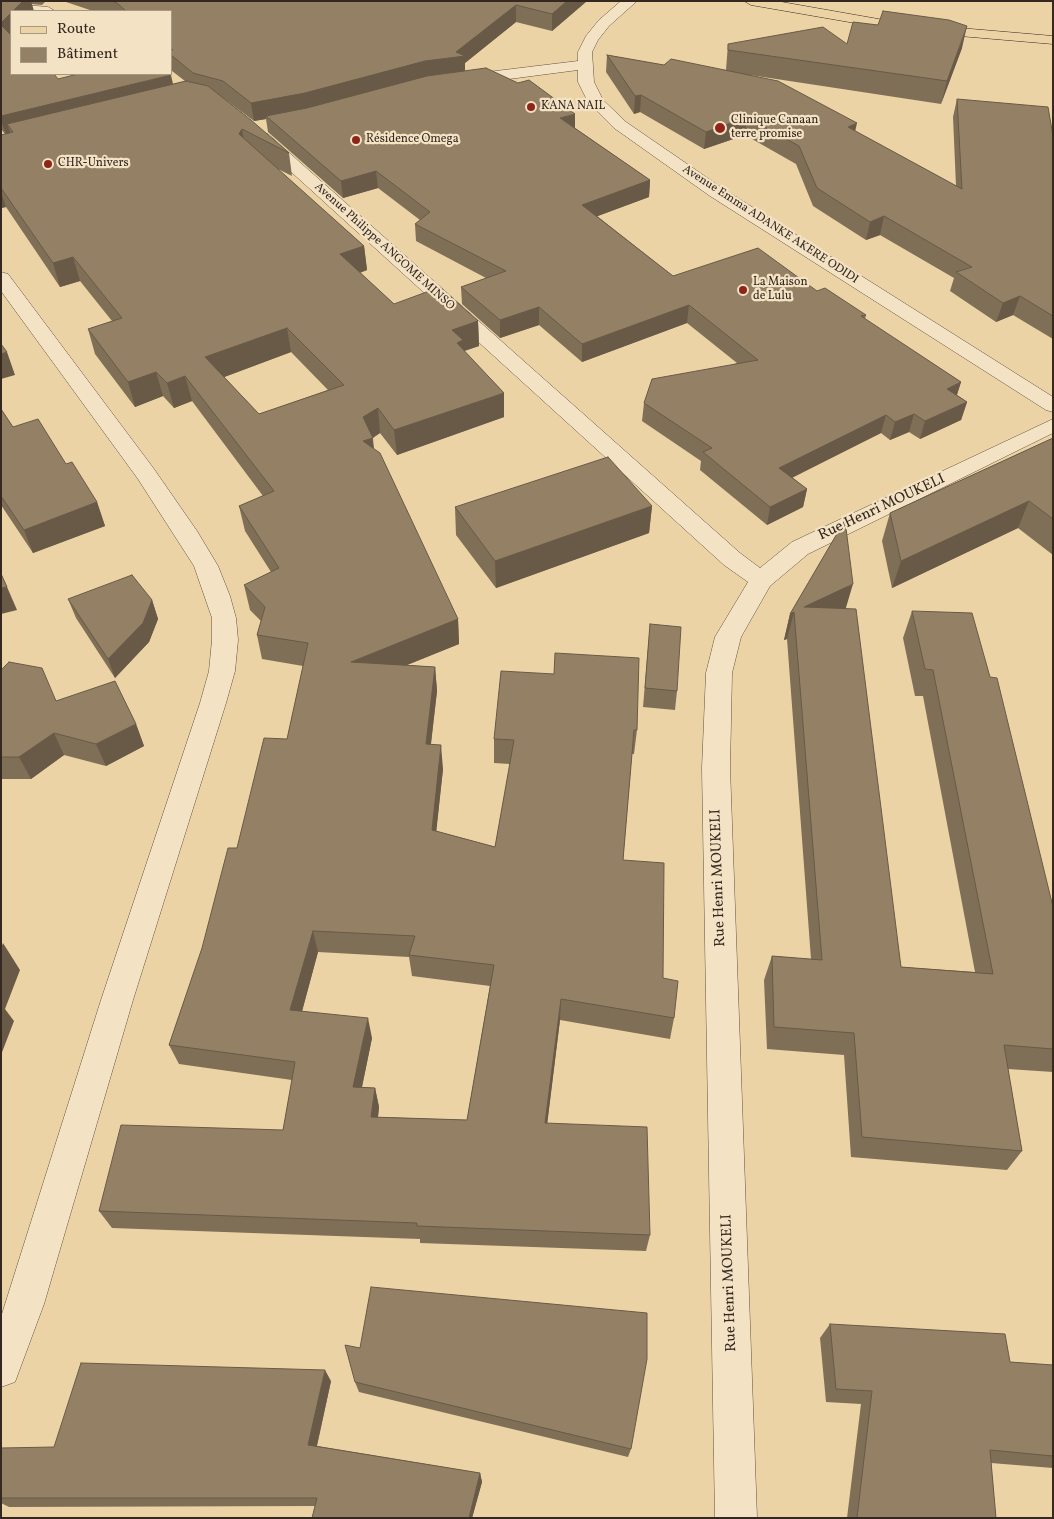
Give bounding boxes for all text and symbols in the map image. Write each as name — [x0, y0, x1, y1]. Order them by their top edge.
legend — [10, 10, 172, 75]
text: Route — [57, 19, 96, 40]
text: Bâtiment — [57, 44, 118, 65]
place label: KANA NAIL — [541, 100, 605, 114]
marker: KANA NAIL — [525, 101, 537, 113]
place label: Clinique Canaan terre promise — [731, 114, 818, 142]
marker: Clinique Canaan terre promise — [713, 121, 727, 135]
place label: Résidence Omega — [366, 133, 459, 147]
marker: Résidence Omega — [350, 134, 362, 146]
place label: CHR-Univers — [58, 157, 129, 171]
marker: CHR-Univers — [42, 158, 54, 170]
street label: Avenue Emma ADANKE AKERE ODIDI — [679, 163, 861, 287]
street label: Avenue Philippe ANGOME MINSO — [311, 180, 457, 314]
place label: La Maison de Lulu — [753, 276, 808, 304]
marker: La Maison de Lulu — [737, 284, 749, 296]
street label: Rue Henri MOUKELI — [816, 471, 948, 545]
street label: Rue Henri MOUKELI — [708, 809, 730, 947]
street label: Rue Henri MOUKELI — [719, 1214, 741, 1352]

